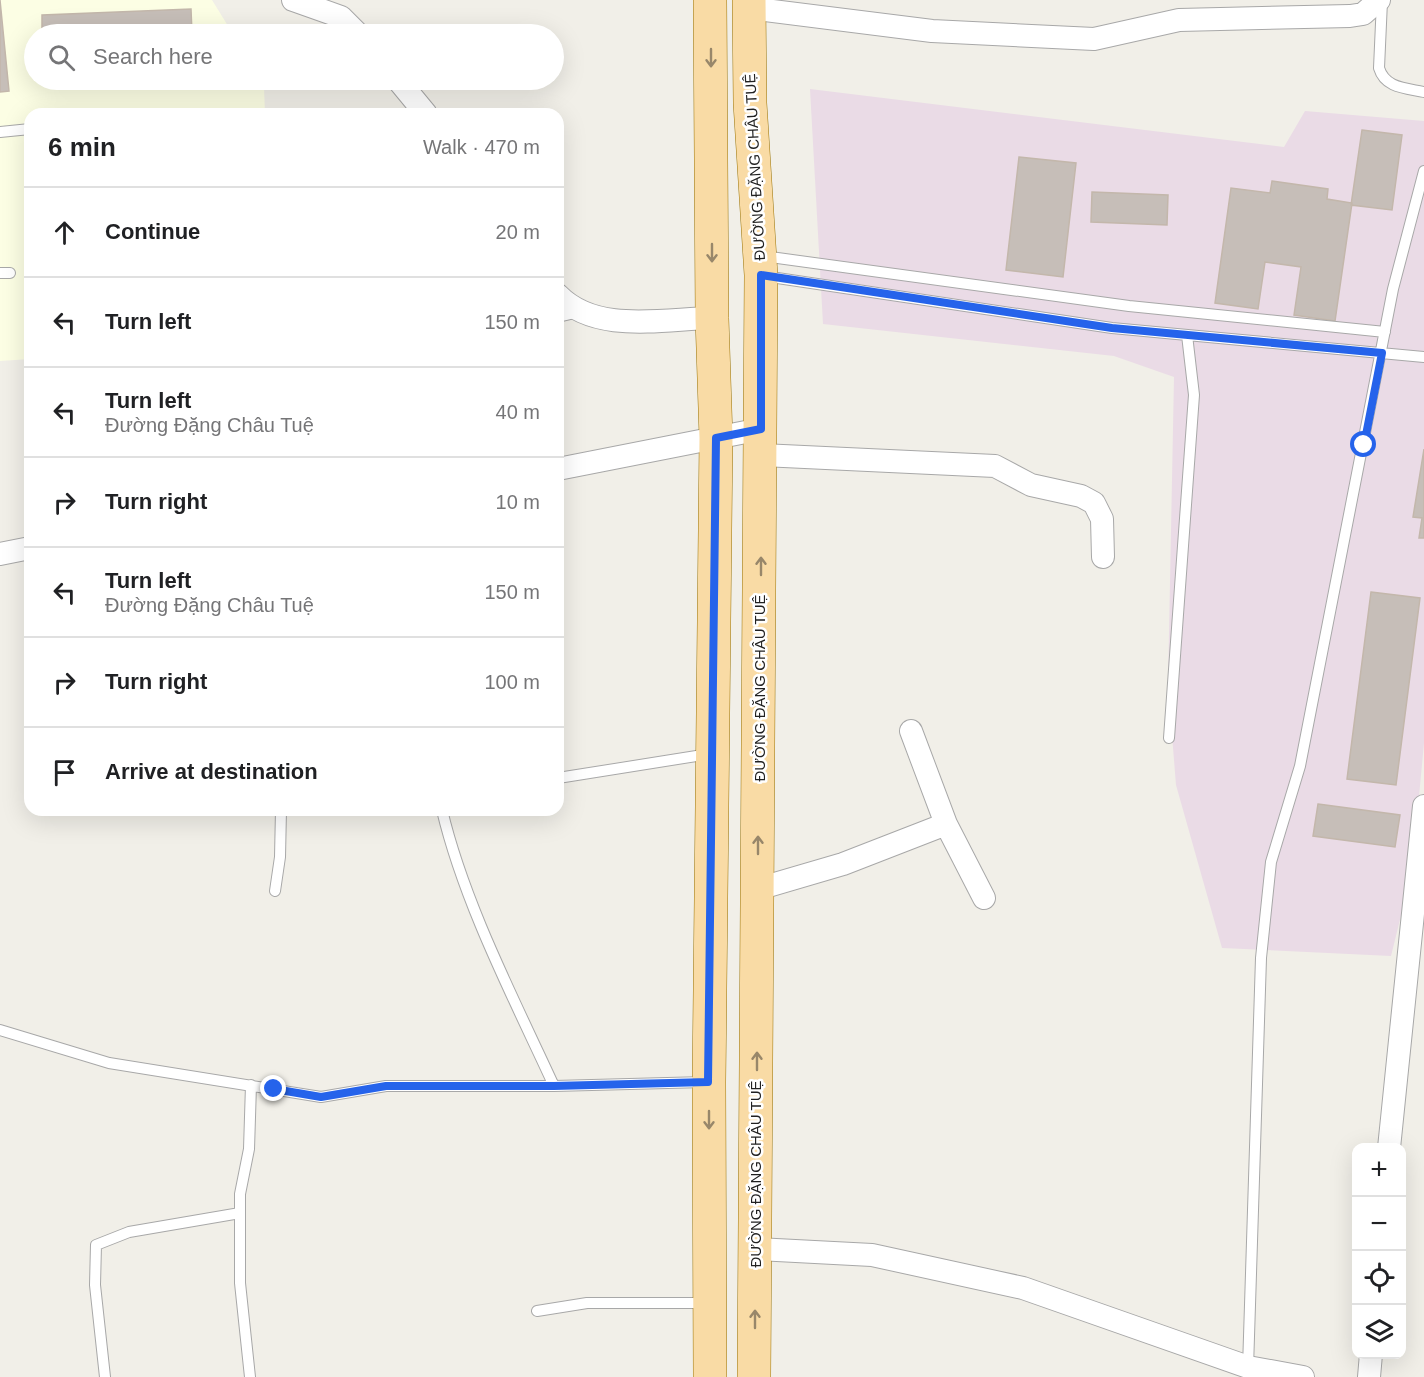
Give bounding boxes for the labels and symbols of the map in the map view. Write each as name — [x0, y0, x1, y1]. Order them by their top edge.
one-way arrow — [705, 48, 717, 68]
street label: ĐƯỜNG ĐẶNG CHÂU TUỆ — [741, 73, 768, 261]
one-way arrow — [706, 243, 718, 263]
route start — [1350, 431, 1376, 457]
one-way arrow — [755, 556, 766, 576]
street label: ĐƯỜNG ĐẶNG CHÂU TUỆ — [751, 594, 768, 782]
one-way arrow — [753, 835, 764, 855]
one-way arrow — [751, 1051, 763, 1071]
route end — [260, 1075, 286, 1101]
street label: ĐƯỜNG ĐẶNG CHÂU TUỆ — [747, 1080, 764, 1268]
one-way arrow — [703, 1110, 715, 1130]
one-way arrow — [749, 1309, 761, 1329]

